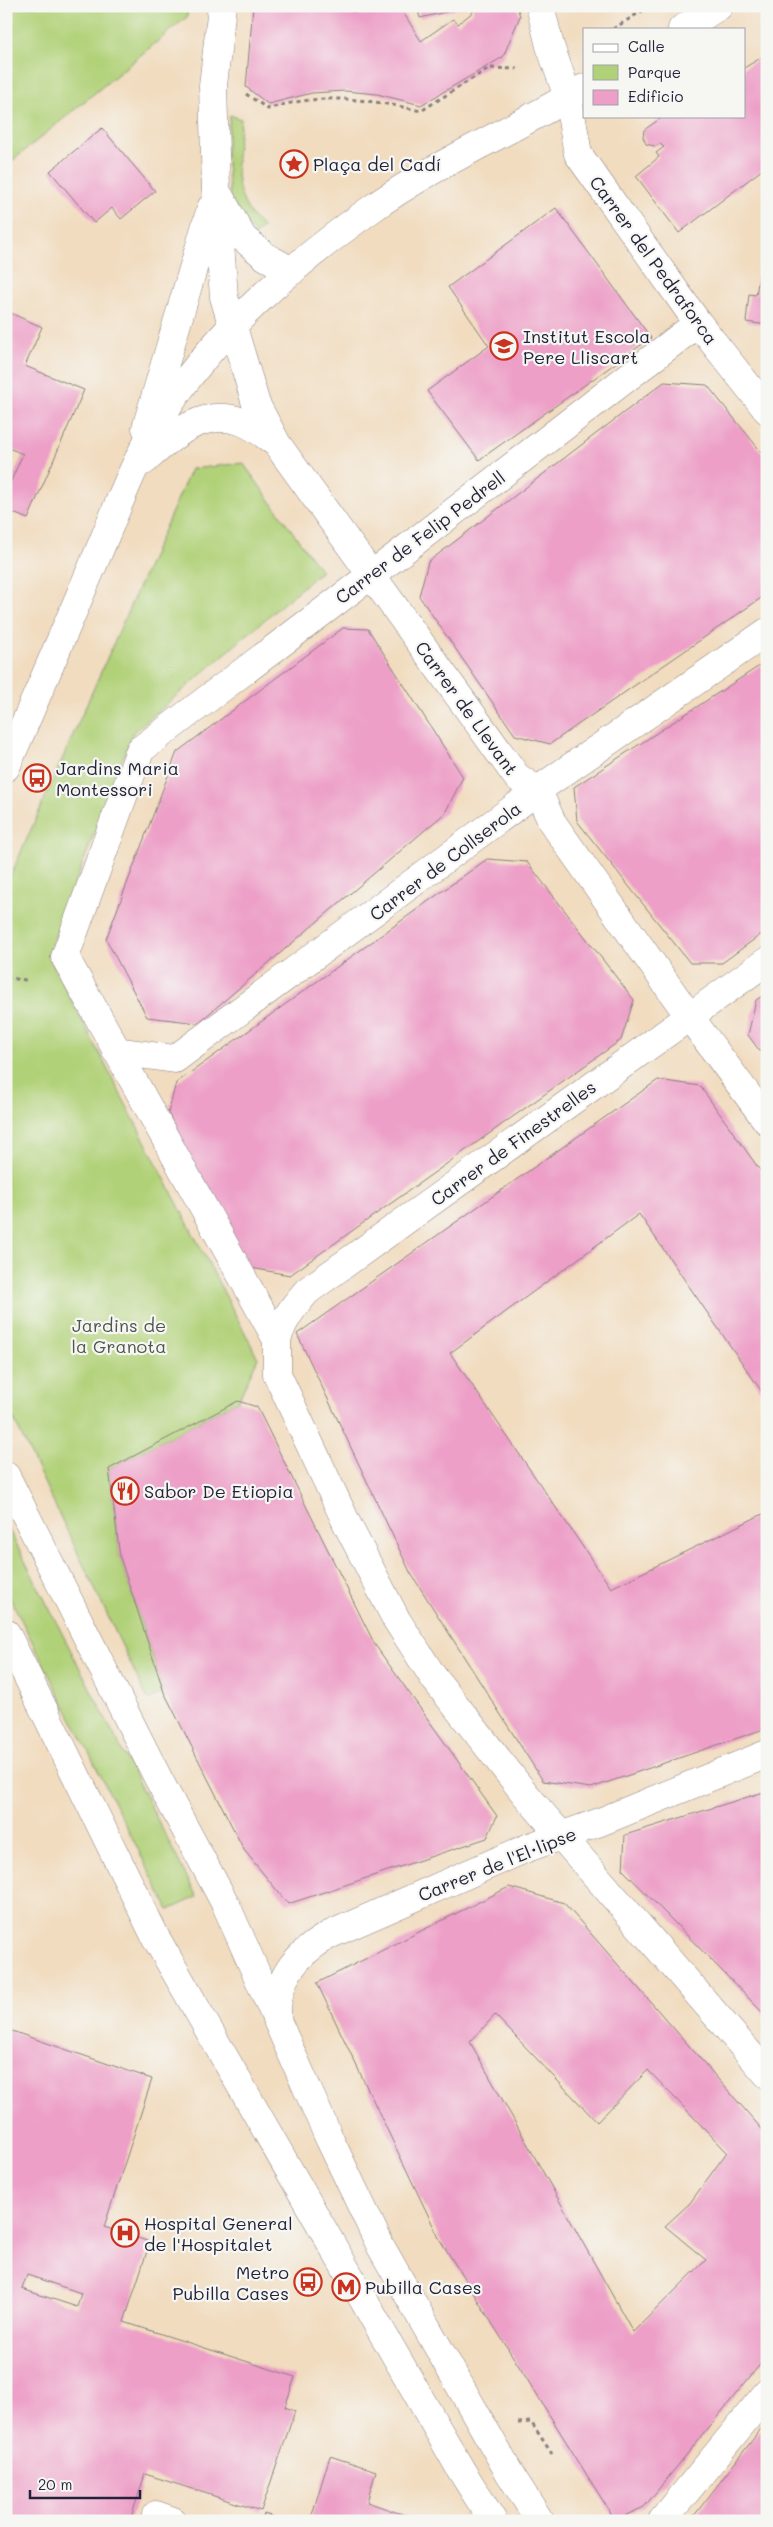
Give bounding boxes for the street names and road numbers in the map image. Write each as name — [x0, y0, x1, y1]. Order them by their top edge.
street label: Carrer del Pedraforca — [585, 171, 723, 349]
street label: Carrer de Felip Pedrell — [330, 465, 510, 609]
street label: Carrer de Llevant — [410, 636, 524, 780]
street label: Carrer de Collserola — [364, 796, 526, 926]
street label: Carrer de Finestrelles — [426, 1075, 600, 1211]
street label: Carrer de l'El·lipse — [414, 1821, 580, 1907]

